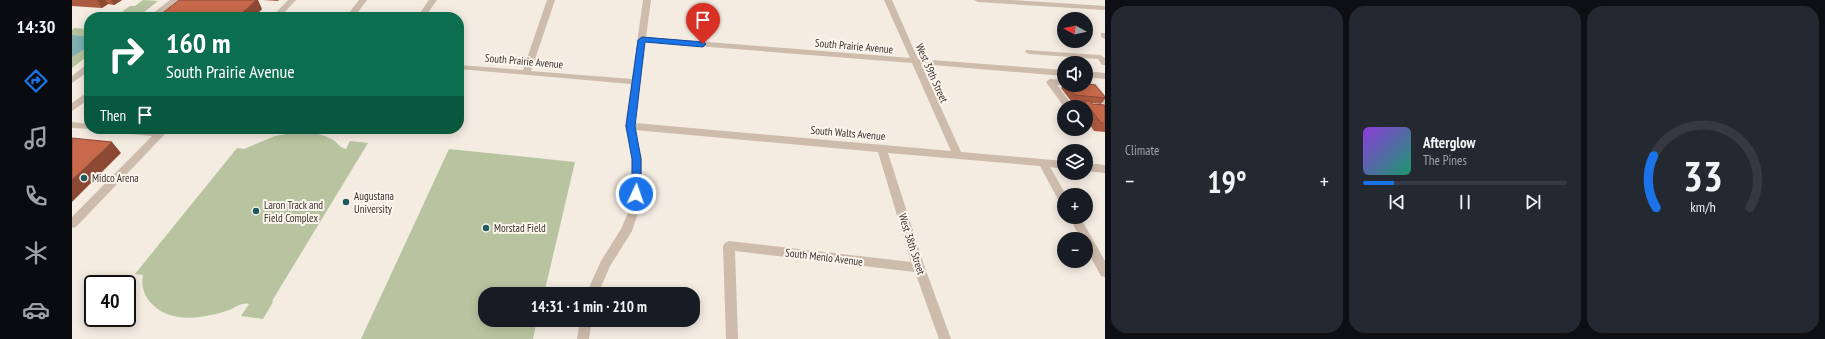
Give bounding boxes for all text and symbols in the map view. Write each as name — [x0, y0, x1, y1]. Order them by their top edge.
pin — [686, 3, 720, 44]
icon: arrive — [692, 9, 714, 31]
north arrow — [1057, 12, 1093, 48]
map controls — [1057, 12, 1093, 268]
text: 14:30 — [17, 15, 55, 38]
text: 160 m — [166, 24, 230, 61]
icon: right — [100, 28, 152, 80]
street label: South Prairie Avenue — [814, 36, 894, 56]
street label: West 39th Street — [913, 41, 951, 105]
street label: South Prairie Avenue — [484, 51, 564, 71]
button: sound — [1057, 56, 1093, 92]
text: South Prairie Avenue — [166, 60, 295, 83]
icon: directions — [22, 67, 50, 95]
button: search — [1057, 100, 1093, 136]
icon: arrive — [134, 104, 156, 126]
text: Then — [100, 106, 126, 125]
street label: South Walts Avenue — [810, 123, 886, 143]
icon: music — [22, 124, 50, 152]
text: Afterglow — [1423, 133, 1475, 152]
text: Climate — [1125, 142, 1159, 159]
button: layers — [1057, 144, 1093, 180]
text: 33 — [1683, 148, 1723, 201]
text: The Pines — [1423, 152, 1467, 169]
text: 19° — [1207, 162, 1247, 201]
text: − — [1125, 167, 1134, 195]
text: + — [1320, 167, 1329, 195]
place label: Midco Arena — [92, 171, 139, 185]
marker: Midco Arena — [79, 173, 89, 183]
position arrow — [615, 173, 657, 215]
icon: phone — [22, 182, 50, 210]
button: + — [1057, 188, 1093, 224]
place label: Augustana University — [354, 189, 394, 216]
icon: previous — [1386, 191, 1408, 213]
icon: pause — [1454, 191, 1476, 213]
icon: next — [1522, 191, 1544, 213]
text: km/h — [1690, 196, 1716, 215]
marker: Augustana University — [341, 197, 351, 207]
place label: Laron Track and Field Complex — [264, 198, 323, 225]
marker: Laron Track and Field Complex — [251, 206, 261, 216]
street label: West 38th Street — [896, 212, 928, 276]
place label: Morstad Field — [494, 221, 546, 235]
marker: Morstad Field — [481, 223, 491, 233]
button: − — [1057, 232, 1093, 268]
icon: climate — [22, 239, 50, 267]
street label: South Menlo Avenue — [784, 245, 864, 269]
speed limit sign: 40 — [84, 275, 136, 327]
icon: car — [22, 296, 50, 324]
text: 14:31 · 1 min · 210 m — [531, 297, 647, 316]

